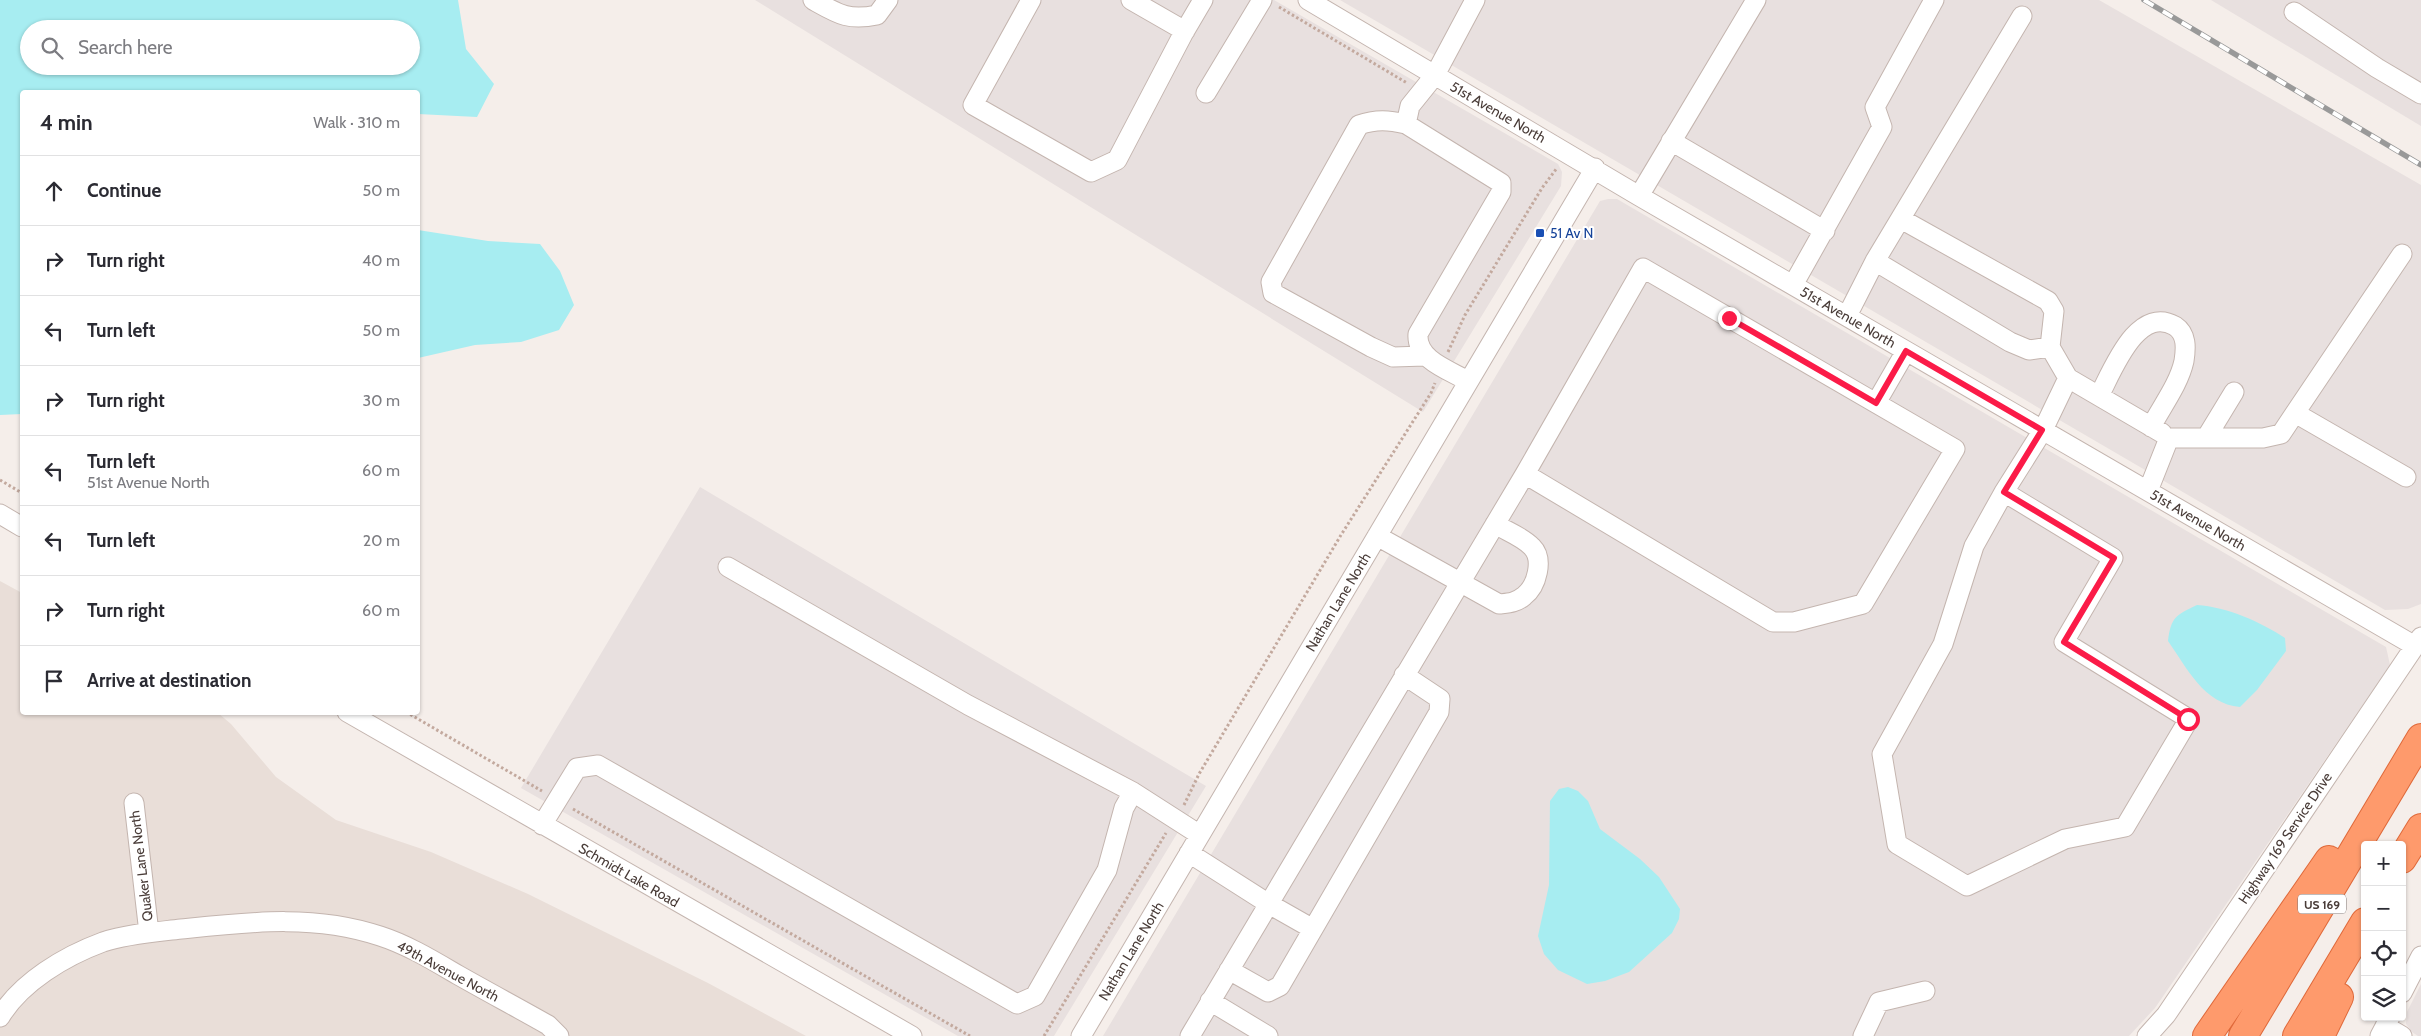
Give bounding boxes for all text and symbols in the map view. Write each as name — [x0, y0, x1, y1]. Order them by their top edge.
search box — [20, 20, 420, 75]
icon: search — [38, 34, 66, 62]
text: Search here — [78, 36, 172, 59]
street label: 51st Avenue North — [1447, 77, 1549, 147]
text: 4 min — [40, 110, 93, 135]
text: Walk · 310 m — [313, 113, 400, 132]
icon: ahead — [40, 177, 68, 205]
text: Continue — [87, 179, 161, 202]
text: 50 m — [363, 181, 400, 200]
place label: 51 Av N — [1550, 224, 1593, 242]
marker: 51 Av N — [1534, 227, 1546, 239]
icon: right — [40, 247, 68, 275]
text: Turn right — [87, 249, 165, 272]
text: 40 m — [362, 251, 400, 270]
street label: 51st Avenue North — [1797, 282, 1899, 352]
route end — [1718, 307, 1741, 330]
icon: left — [40, 317, 68, 345]
text: Turn left — [87, 319, 155, 342]
text: 50 m — [363, 321, 400, 340]
icon: right — [40, 387, 68, 415]
text: Turn right — [87, 389, 165, 412]
text: 30 m — [363, 391, 400, 410]
text: Turn left — [87, 450, 155, 473]
icon: left — [40, 457, 68, 485]
text: 60 m — [362, 461, 400, 480]
text: 51st Avenue North — [87, 473, 210, 492]
street label: 51st Avenue North — [2147, 485, 2249, 555]
icon: left — [40, 527, 68, 555]
text: Turn left — [87, 529, 155, 552]
text: 20 m — [363, 531, 400, 550]
street label: Nathan Lane North — [1301, 549, 1375, 655]
icon: right — [40, 597, 68, 625]
text: Turn right — [87, 599, 165, 622]
text: 60 m — [362, 601, 400, 620]
icon: arrive — [40, 667, 68, 695]
text: Arrive at destination — [87, 669, 251, 692]
route start — [2177, 708, 2200, 731]
street label: Highway 169 Service Drive — [2234, 769, 2336, 907]
street label: Quaker Lane North — [125, 810, 157, 922]
street label: Schmidt Lake Road — [575, 839, 683, 911]
map controls — [2361, 841, 2406, 1021]
button: + — [2361, 841, 2406, 886]
button: − — [2361, 886, 2406, 931]
road number: US 169 — [2298, 894, 2346, 914]
street label: Nathan Lane North — [1094, 898, 1168, 1004]
button: locate — [2361, 931, 2406, 976]
street label: 49th Avenue North — [394, 936, 502, 1006]
button: layers — [2361, 976, 2406, 1021]

